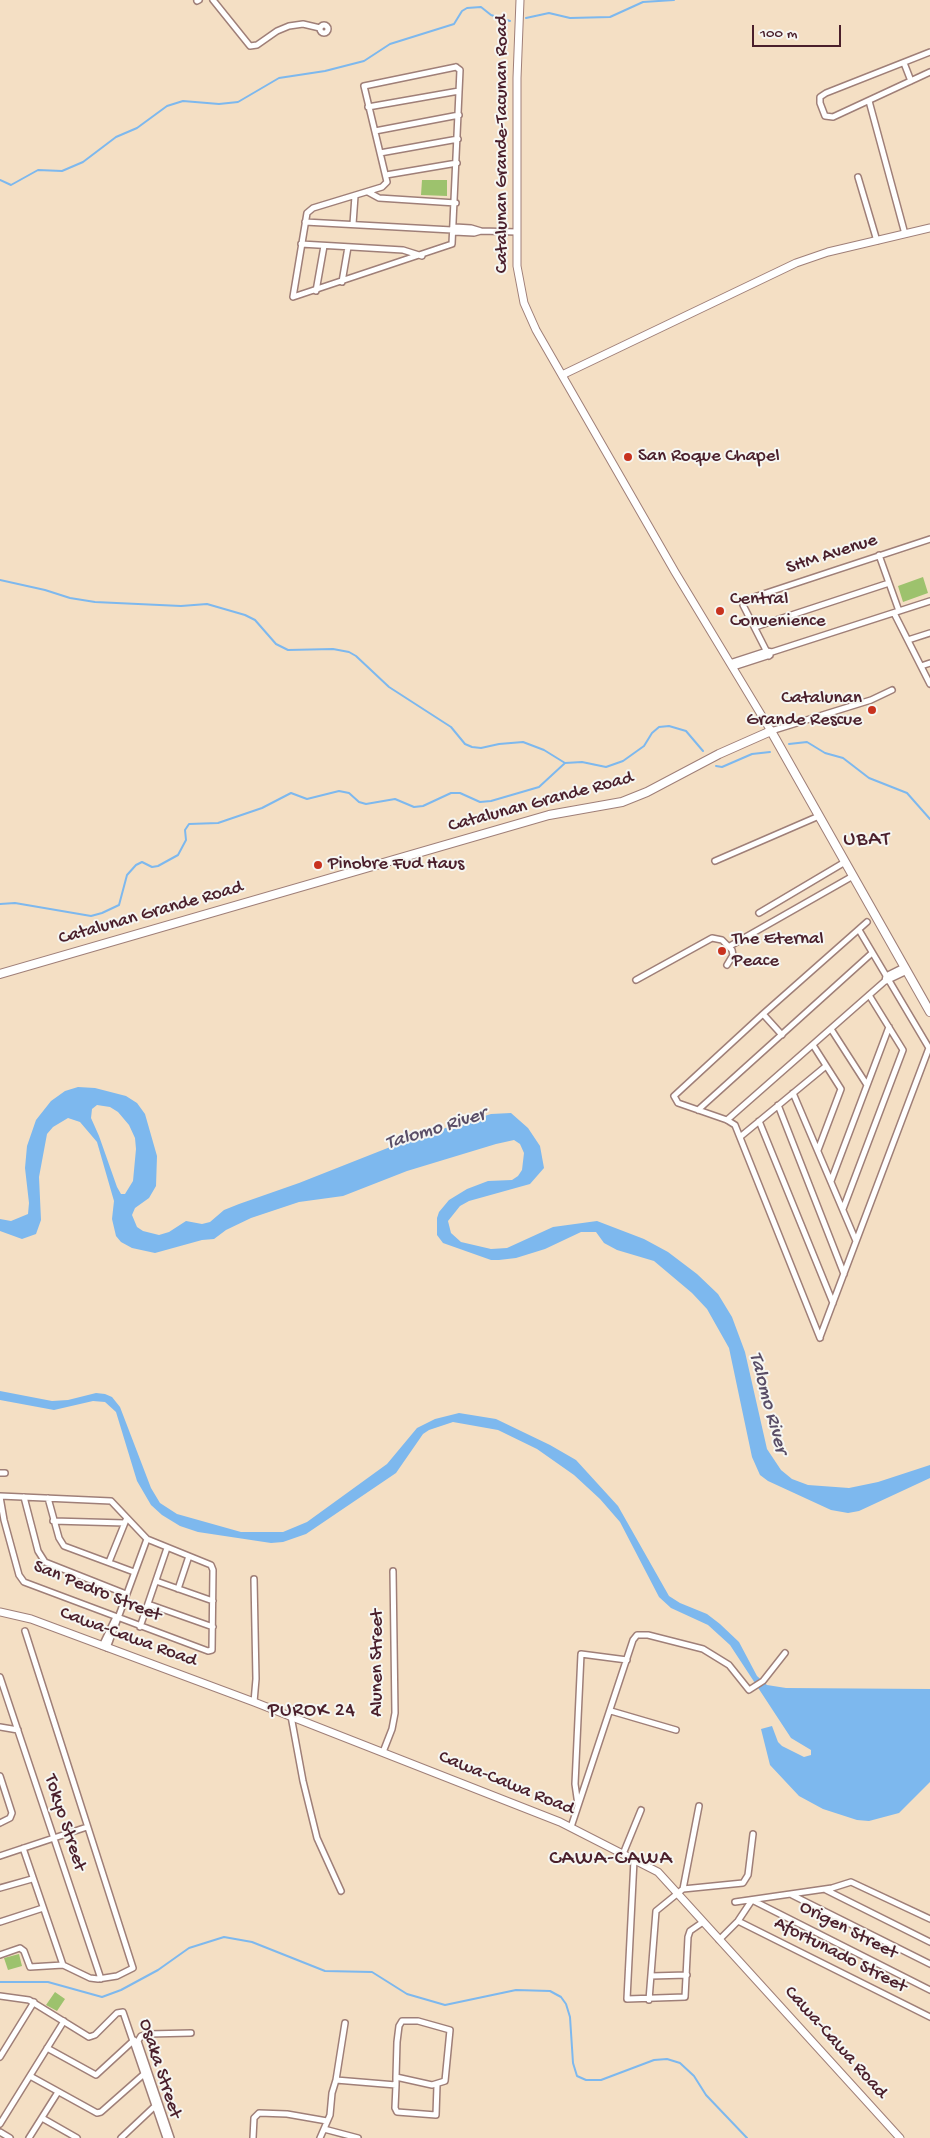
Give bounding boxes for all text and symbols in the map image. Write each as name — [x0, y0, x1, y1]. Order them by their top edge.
street label: Catalunan Grande-Tacunan Road — [492, 15, 514, 273]
scale bar — [755, 15, 844, 47]
text: 100 m — [760, 25, 797, 43]
place label: San Roque Chapel — [638, 446, 780, 468]
marker: San Roque Chapel — [622, 451, 634, 463]
street label: SHM Avenue — [784, 530, 880, 580]
place label: Central Convenience — [730, 589, 826, 633]
marker: Central Convenience — [714, 605, 726, 617]
place label: Catalunan Grande Rescue — [746, 688, 862, 732]
marker: Catalunan Grande Rescue — [866, 704, 878, 716]
street label: Catalunan Grande Road — [446, 767, 636, 839]
district label: UBAT — [843, 828, 891, 854]
place label: Pinobre Fud Haus — [328, 854, 464, 876]
marker: Pinobre Fud Haus — [312, 859, 324, 871]
street label: Catalunan Grande Road — [56, 877, 246, 951]
place label: The Eternal Peace — [732, 929, 824, 973]
marker: The Eternal Peace — [716, 945, 728, 957]
water label: Talomo River — [383, 1103, 489, 1157]
water label: Talomo River — [742, 1350, 792, 1456]
street label: San Pedro Street — [30, 1556, 164, 1628]
street label: Cawa-Cawa Road — [56, 1603, 200, 1673]
street label: Alunen Street — [367, 1609, 389, 1717]
district label: PUROK 24 — [267, 1700, 357, 1724]
street label: Cawa-Cawa Road — [435, 1746, 577, 1822]
street label: Tokyo Street — [38, 1772, 90, 1874]
district label: CAWA-CAWA — [548, 1847, 674, 1873]
street label: Origen Street — [795, 1897, 901, 1965]
street label: Afortunado Street — [770, 1913, 910, 1999]
street label: Cawa-Cawa Road — [778, 1982, 892, 2104]
street label: Osaka Street — [132, 2016, 186, 2122]

